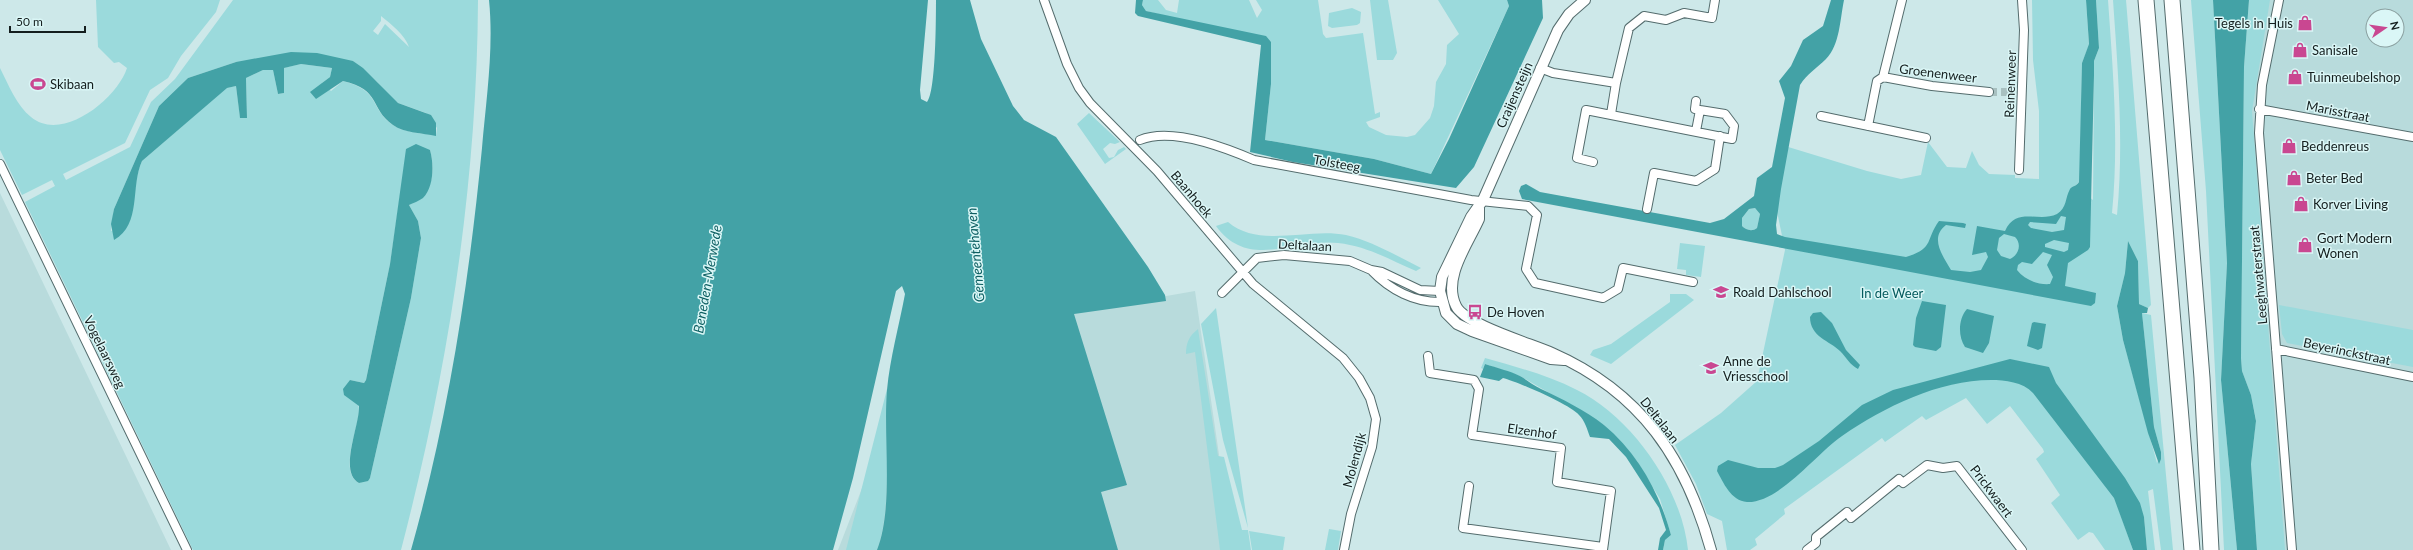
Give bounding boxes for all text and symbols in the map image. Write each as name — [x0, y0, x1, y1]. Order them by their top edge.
scale bar — [10, 8, 85, 34]
north arrow — [2365, 8, 2405, 48]
text: 50 m — [16, 14, 43, 29]
shop icon: Tegels in Huis — [2296, 14, 2314, 32]
place label: Tegels in Huis — [2215, 15, 2293, 31]
text: N — [2388, 20, 2403, 31]
shop icon: Sanisale — [2291, 41, 2309, 59]
place label: Sanisale — [2312, 42, 2358, 58]
street label: Reinenweer — [2001, 50, 2019, 118]
street label: Craijensteijn — [1492, 59, 1536, 131]
street label: Groenenweer — [1898, 60, 1978, 86]
shop icon: Tuinmeubelshop — [2286, 68, 2304, 86]
place label: Tuinmeubelshop — [2307, 69, 2401, 85]
sports icon: Skibaan — [29, 75, 47, 93]
place label: Skibaan — [50, 76, 94, 92]
street label: Marisstraat — [2305, 97, 2371, 125]
shop icon: Beddenreus — [2280, 137, 2298, 155]
place label: Beddenreus — [2301, 138, 2369, 154]
street label: Tolsteeg — [1312, 151, 1362, 175]
street label: Baanhoek — [1168, 167, 1217, 221]
shop icon: Beter Bed — [2285, 169, 2303, 187]
place label: Beter Bed — [2306, 170, 2363, 186]
shop icon: Korver Living — [2292, 195, 2310, 213]
place label: Korver Living — [2313, 196, 2388, 212]
water label: Gemeentehaven — [962, 207, 988, 303]
water label: Beneden-Merwede — [689, 223, 725, 335]
street label: Leeghwaterstraat — [2246, 225, 2270, 325]
place label: Gort Modern Wonen — [2317, 230, 2392, 261]
street label: Deltalaan — [1278, 236, 1332, 254]
shop icon: Gort Modern Wonen — [2296, 236, 2314, 254]
school or university icon: Roald Dahlschool — [1712, 283, 1730, 301]
place label: Roald Dahlschool — [1733, 284, 1832, 300]
park label: In de Weer — [1861, 285, 1924, 301]
bus stop icon: De Hoven — [1466, 303, 1484, 321]
place label: De Hoven — [1487, 304, 1545, 320]
street label: Vogelaarsweg — [81, 313, 130, 391]
street label: Beyerinckstraat — [2302, 334, 2392, 368]
place label: Anne de Vriesschool — [1723, 353, 1788, 384]
school or university icon: Anne de Vriesschool — [1702, 359, 1720, 377]
street label: Deltalaan — [1637, 394, 1683, 446]
street label: Elzenhof — [1506, 420, 1558, 442]
street label: Molendijk — [1339, 430, 1369, 489]
street label: Prickwaert — [1967, 462, 2017, 521]

